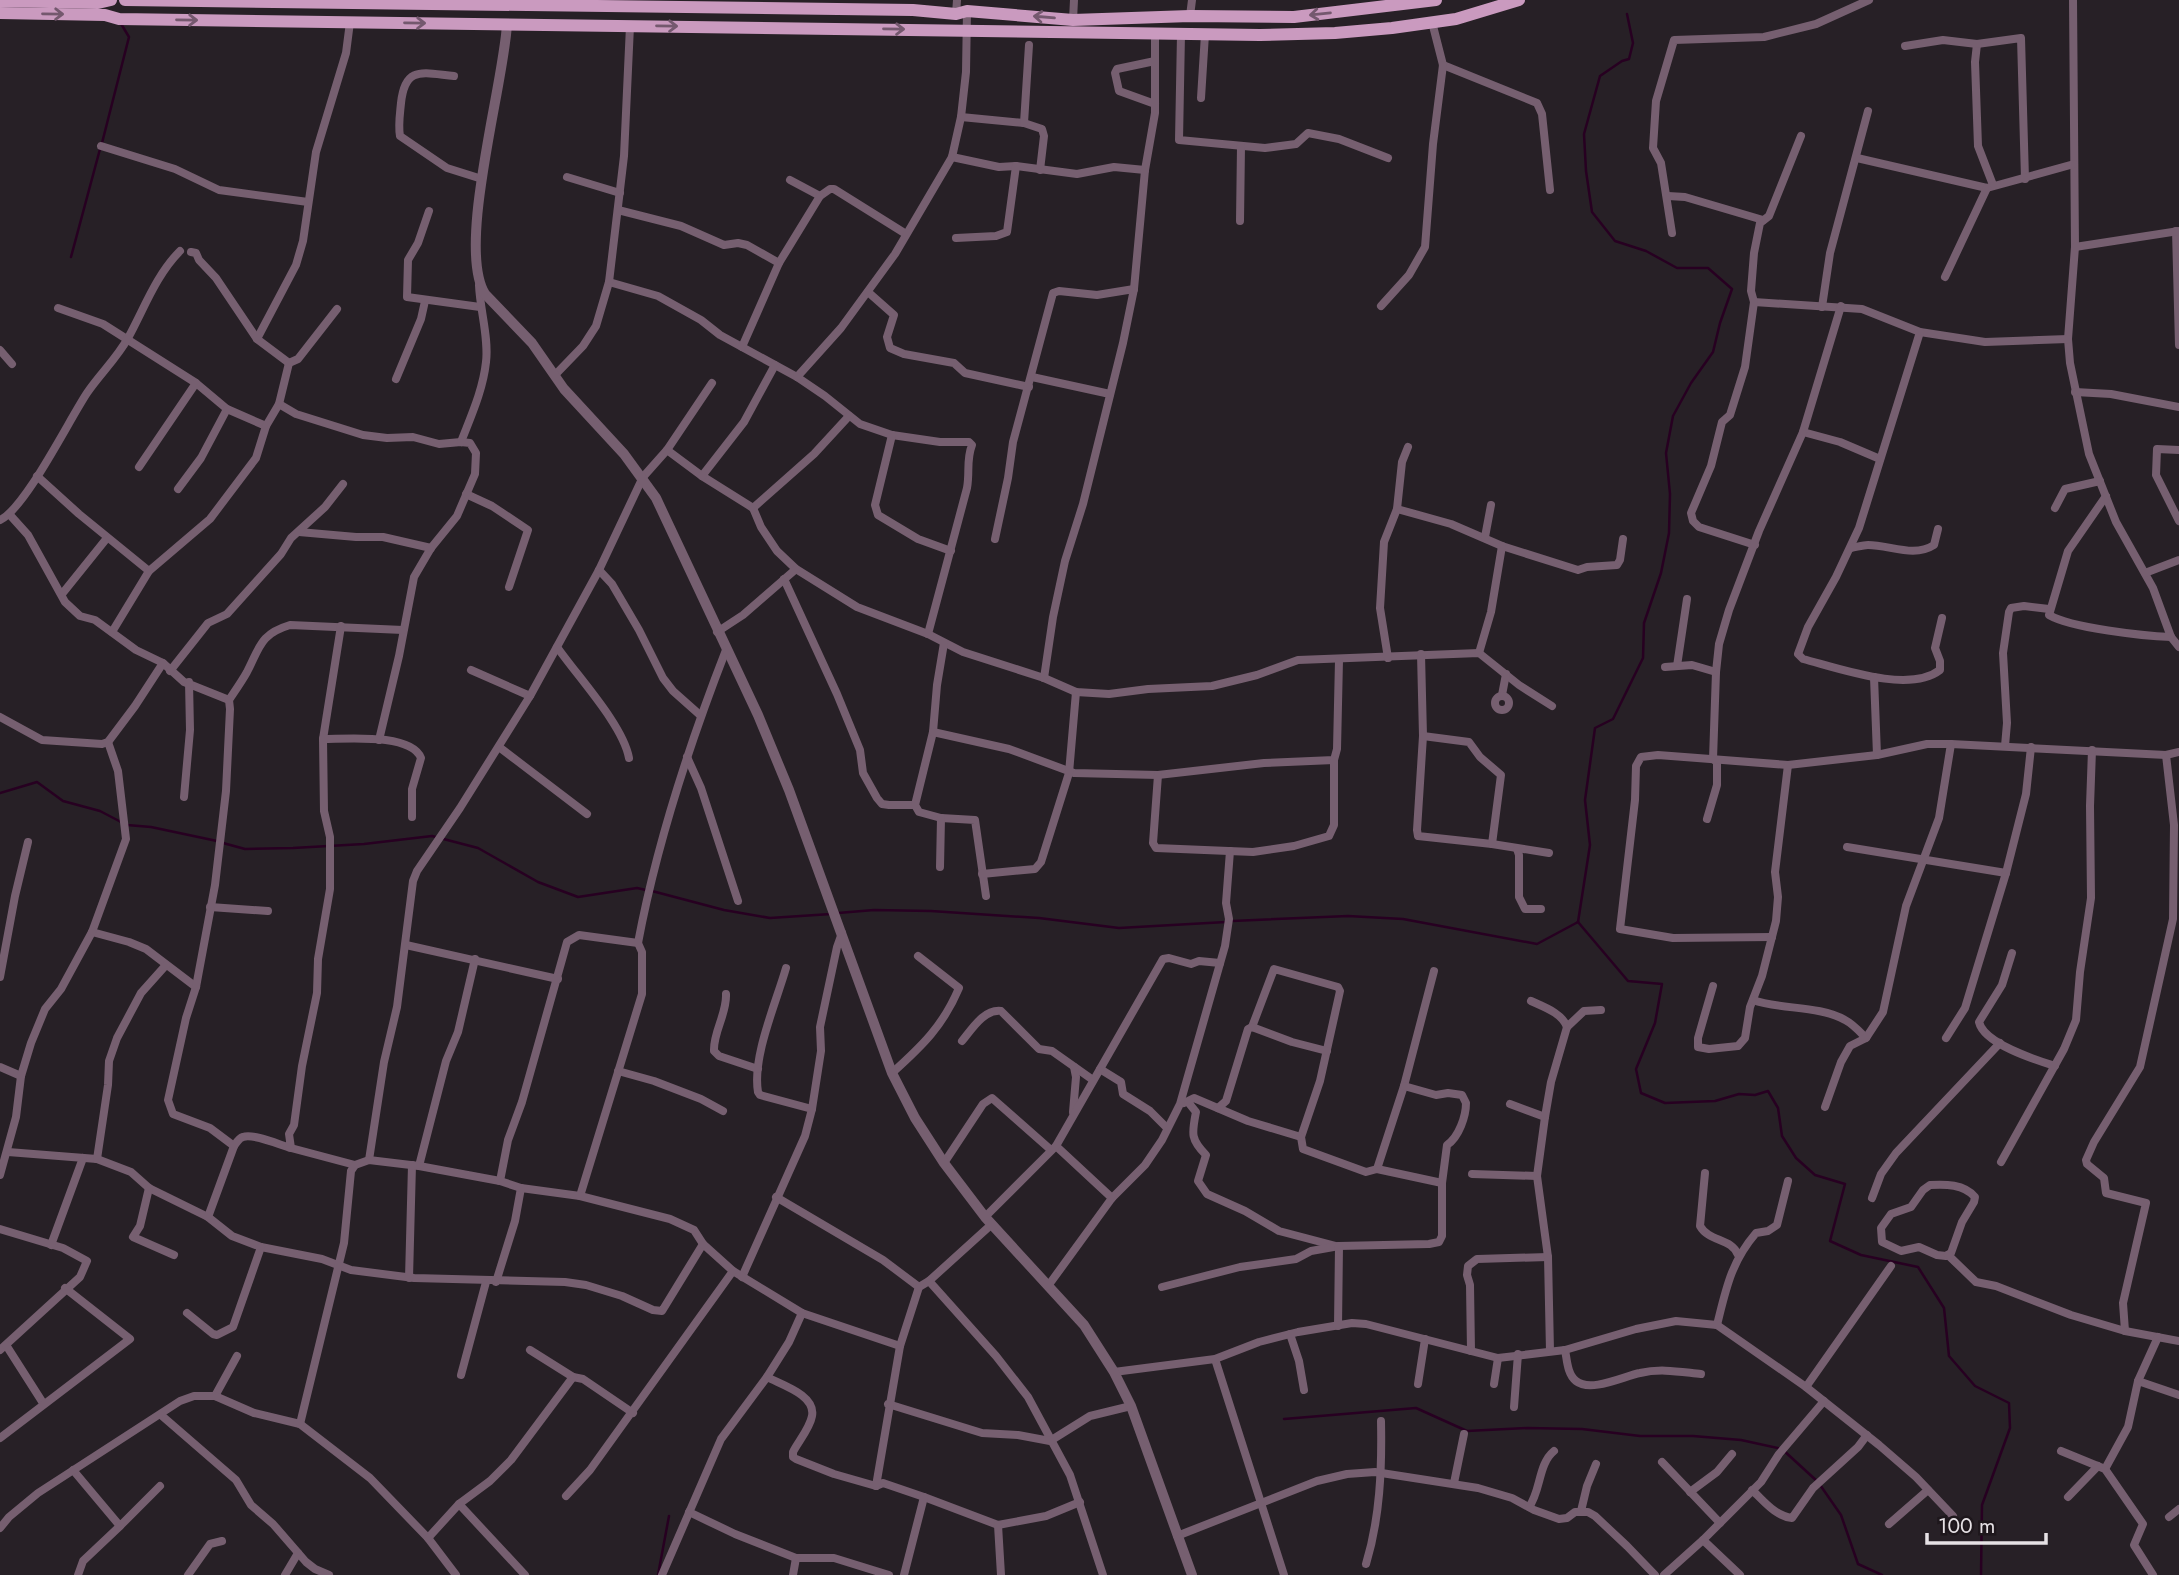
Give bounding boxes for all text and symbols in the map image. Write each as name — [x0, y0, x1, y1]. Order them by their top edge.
one-way arrow — [41, 7, 64, 21]
one-way arrow — [1309, 8, 1332, 21]
one-way arrow — [1033, 11, 1056, 24]
one-way arrow — [176, 14, 199, 27]
one-way arrow — [403, 16, 426, 30]
one-way arrow — [655, 19, 678, 33]
one-way arrow — [883, 22, 906, 35]
scale bar — [1927, 1502, 2046, 1546]
text: 100 m — [1938, 1511, 1995, 1541]

